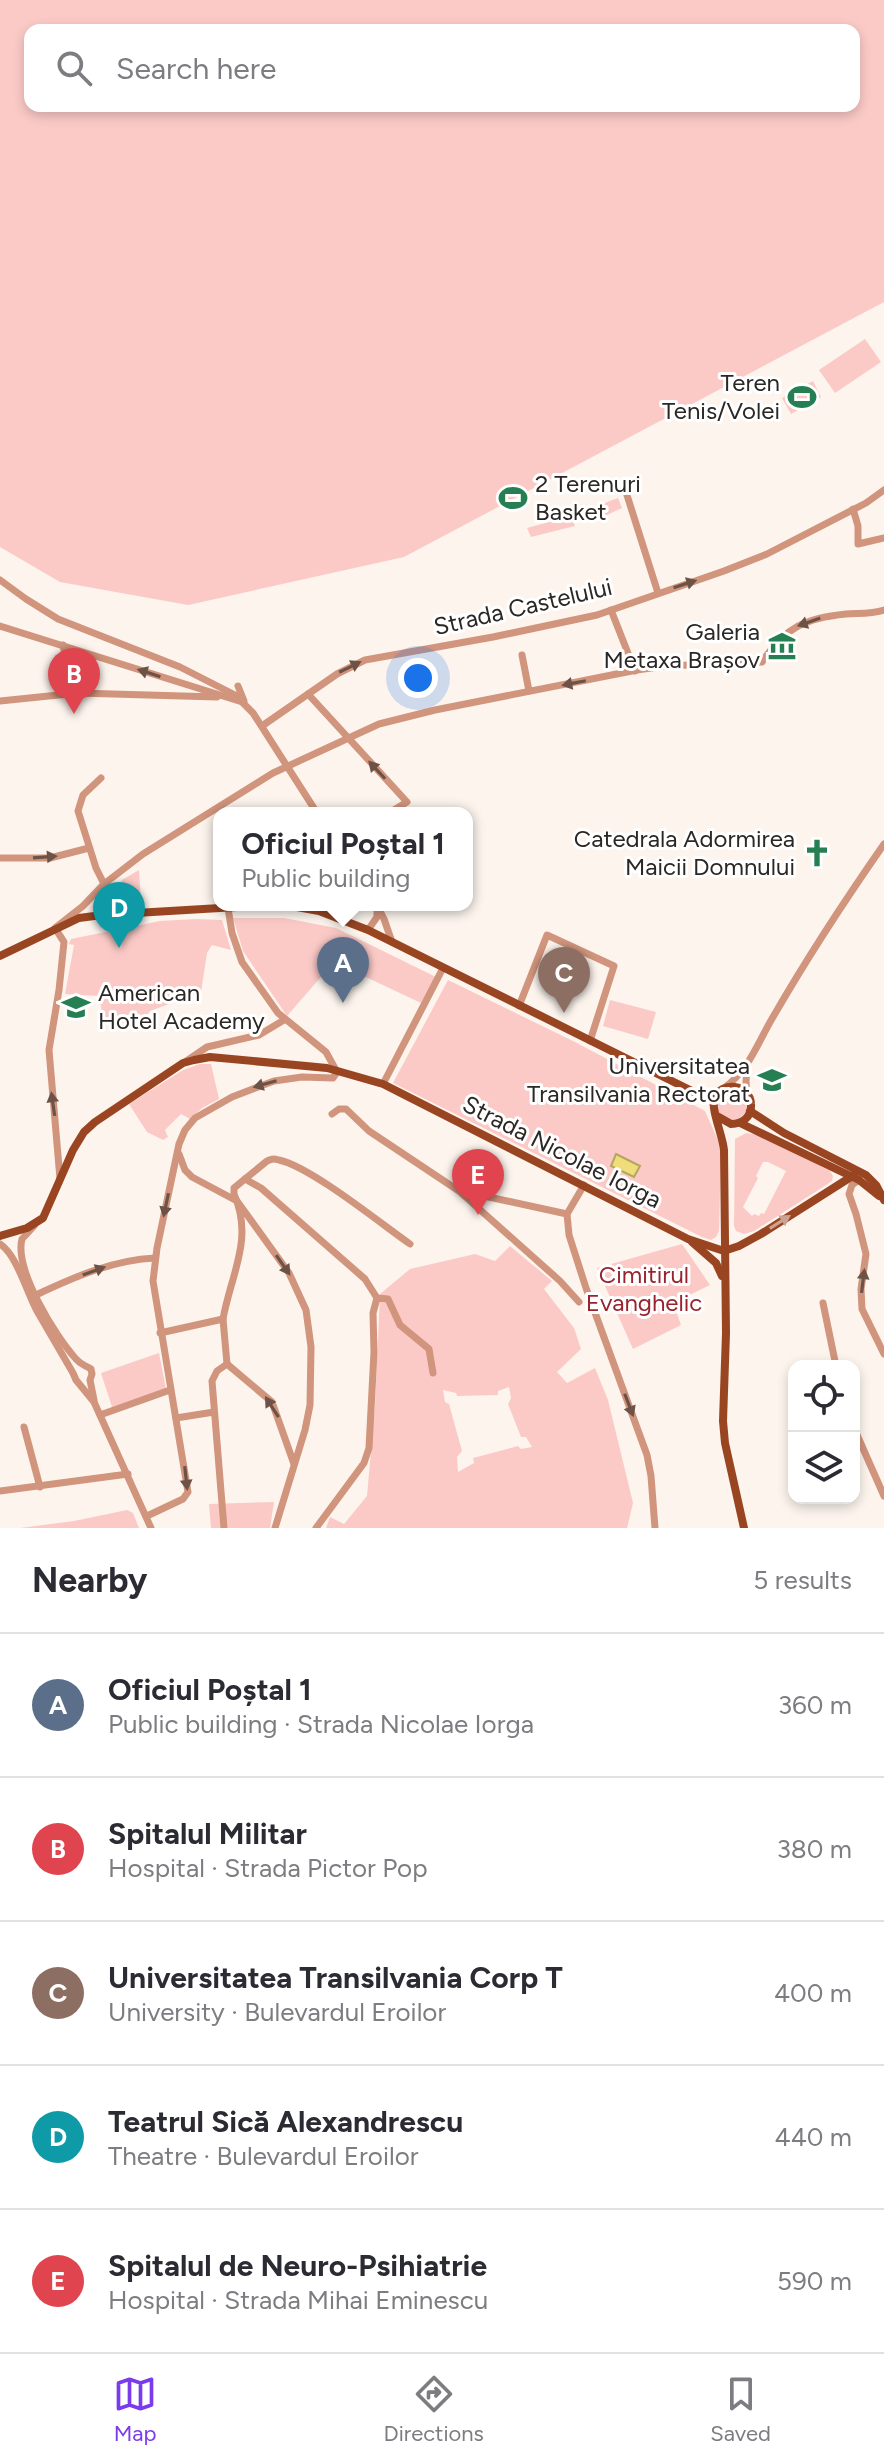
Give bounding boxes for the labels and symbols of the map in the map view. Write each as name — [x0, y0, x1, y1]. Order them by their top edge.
place label: Teren Tenis/Volei — [662, 368, 780, 425]
sports icon: Teren Tenis/Volei — [787, 382, 817, 412]
place label: 2 Terenuri Basket — [535, 469, 641, 526]
sports icon: 2 Terenuri Basket — [498, 483, 528, 513]
street label: Strada Castelului — [431, 572, 615, 641]
one-way arrow — [673, 577, 697, 590]
one-way arrow — [797, 616, 821, 628]
place label: Galeria Metaxa Brașov — [604, 617, 761, 674]
museum icon: Galeria Metaxa Brașov — [767, 631, 797, 661]
pin: B — [48, 648, 100, 714]
your location — [398, 658, 438, 698]
one-way arrow — [338, 660, 361, 674]
one-way arrow — [137, 666, 161, 678]
one-way arrow — [561, 677, 586, 689]
one-way arrow — [369, 761, 387, 780]
place label: Catedrala Adormirea Maicii Domnului — [574, 824, 795, 881]
church icon: Catedrala Adormirea Maicii Domnului — [802, 838, 832, 868]
one-way arrow — [33, 850, 58, 863]
pin: D — [93, 882, 145, 948]
pin: A — [317, 937, 369, 1003]
pin: C — [538, 947, 590, 1013]
place label: American Hotel Academy — [98, 978, 265, 1035]
school or university icon: American Hotel Academy — [61, 992, 91, 1022]
place label: Universitatea Transilvania Rectorat — [527, 1051, 750, 1108]
school or university icon: Universitatea Transilvania Rectorat — [757, 1065, 787, 1095]
one-way arrow — [253, 1078, 277, 1091]
street label: Strada Nicolae Iorga — [458, 1089, 666, 1214]
one-way arrow — [46, 1091, 59, 1116]
pin: E — [452, 1149, 504, 1215]
one-way arrow — [159, 1192, 172, 1217]
one-way arrow — [770, 1214, 791, 1229]
one-way arrow — [275, 1254, 290, 1275]
park label: Cimitirul Evanghelic — [586, 1260, 702, 1317]
one-way arrow — [82, 1264, 106, 1276]
one-way arrow — [856, 1268, 869, 1293]
one-way arrow — [623, 1393, 636, 1417]
one-way arrow — [265, 1395, 280, 1418]
one-way arrow — [179, 1466, 192, 1491]

